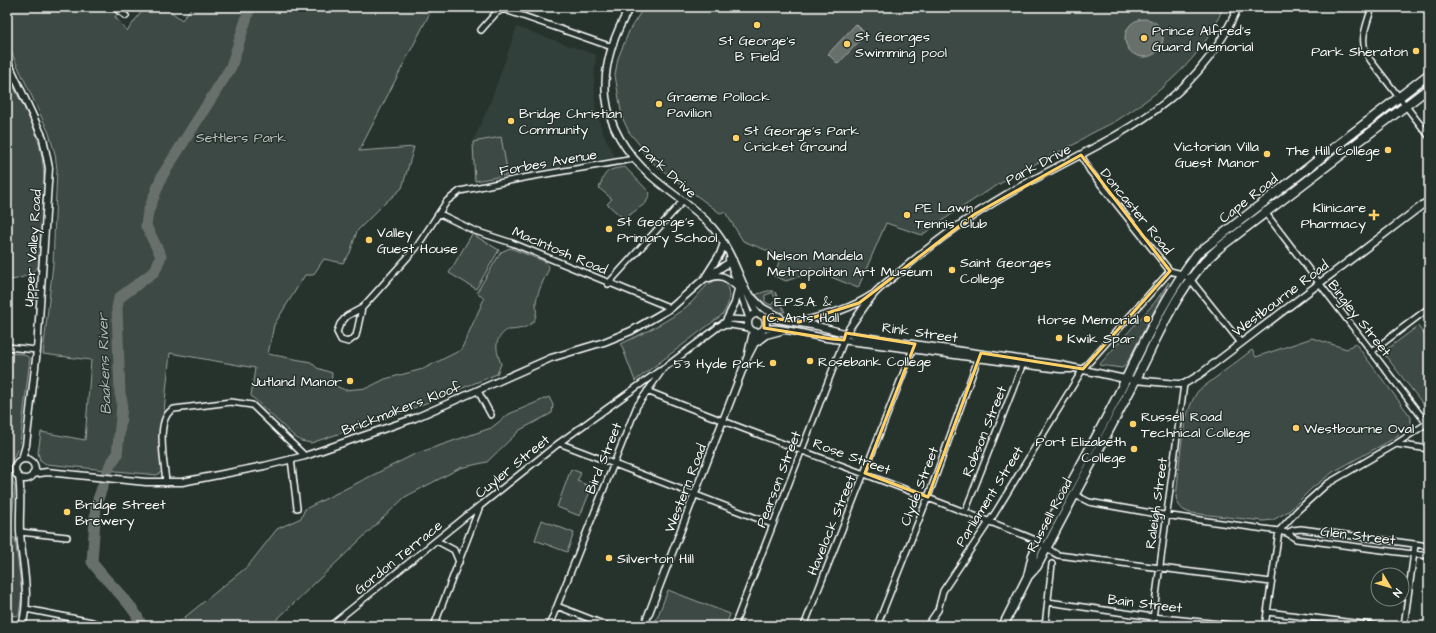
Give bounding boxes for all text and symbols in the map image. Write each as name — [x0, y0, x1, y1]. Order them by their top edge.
marker: St George's B Field — [752, 20, 762, 30]
place label: Prince Alfred's Guard Memorial — [1152, 21, 1254, 57]
place label: St Georges Swimming pool — [855, 27, 947, 63]
place label: St George's B Field — [718, 31, 796, 67]
marker: Prince Alfred's Guard Memorial — [1139, 33, 1149, 43]
marker: St Georges Swimming pool — [842, 39, 852, 49]
place label: Park Sheraton — [1311, 42, 1408, 62]
marker: Park Sheraton — [1411, 46, 1421, 56]
place label: Graeme Pollock Pavilion — [667, 87, 770, 123]
marker: Graeme Pollock Pavilion — [654, 99, 664, 109]
place label: Bridge Christian Community — [519, 104, 622, 140]
marker: Bridge Christian Community — [506, 116, 516, 126]
place label: St George's Park Cricket Ground — [744, 121, 860, 157]
park label: Settlers Park — [196, 128, 287, 148]
marker: St George's Park Cricket Ground — [731, 133, 741, 143]
place label: Victorian Villa Guest Manor — [1174, 137, 1259, 173]
street label: Park Drive — [1002, 139, 1075, 191]
street label: Park Drive — [634, 140, 701, 203]
place label: The Hill College — [1286, 141, 1380, 161]
street label: Forbes Avenue — [498, 144, 599, 181]
marker: The Hill College — [1383, 145, 1393, 155]
marker: Victorian Villa Guest Manor — [1262, 149, 1272, 159]
street label: Doncaster Road — [1095, 164, 1177, 259]
street label: Cape Road — [1215, 169, 1282, 228]
street label: Upper Valley Road — [19, 189, 47, 307]
place label: PE Lawn Tennis Club — [915, 198, 987, 234]
place label: Klinicare Pharmacy — [1301, 198, 1366, 234]
marker: PE Lawn Tennis Club — [902, 210, 912, 220]
marker: Klinicare Pharmacy — [1369, 210, 1379, 220]
place label: St George's Primary School — [617, 212, 718, 248]
street label: MacIntosh Road — [509, 222, 610, 280]
place label: Valley Guest House — [377, 223, 458, 259]
marker: St George's Primary School — [604, 224, 614, 234]
marker: Valley Guest House — [364, 235, 374, 245]
place label: Nelson Mandela Metropolitan Art Museum — [767, 246, 932, 282]
place label: Saint Georges College — [960, 253, 1051, 289]
street label: Westbourne Road — [1228, 256, 1333, 342]
marker: Nelson Mandela Metropolitan Art Museum — [754, 258, 764, 268]
marker: Saint Georges College — [947, 265, 957, 275]
street label: Bingley Street — [1323, 276, 1396, 362]
marker: E.P.S.A. & C. Arts Hall — [798, 281, 808, 291]
place label: E.P.S.A. & C. Arts Hall — [767, 292, 839, 328]
place label: Horse Memorial — [1038, 310, 1139, 330]
water label: Baakens River — [92, 311, 117, 415]
marker: Horse Memorial — [1142, 314, 1152, 324]
street label: Rink Street — [881, 318, 959, 348]
place label: Kwik Spar — [1067, 329, 1135, 349]
marker: Kwik Spar — [1054, 333, 1064, 343]
place label: Rosebank College — [818, 352, 932, 372]
place label: 53 Hyde Park — [673, 354, 765, 374]
marker: Rosebank College — [805, 356, 815, 366]
marker: 53 Hyde Park — [768, 358, 778, 368]
place label: Jutland Manor — [251, 372, 342, 392]
marker: Jutland Manor — [345, 376, 355, 386]
street label: Brickmakers Kloof — [339, 377, 465, 441]
street label: Robson Street — [958, 383, 1012, 480]
place label: Russell Road Technical College — [1141, 407, 1251, 443]
street label: Bird Street — [580, 419, 628, 497]
marker: Russell Road Technical College — [1128, 419, 1138, 429]
place label: Westbourne Oval — [1304, 419, 1414, 439]
marker: Westbourne Oval — [1291, 423, 1301, 433]
street label: Pearson Street — [751, 428, 807, 531]
street label: Cuyler Street — [471, 430, 555, 503]
place label: Port Elizabeth College — [1036, 432, 1126, 468]
street label: Rose Street — [810, 434, 894, 480]
street label: Western Road — [660, 441, 712, 536]
street label: Parliament Street — [951, 442, 1029, 551]
street label: Clyde Street — [896, 444, 944, 529]
marker: Port Elizabeth College — [1129, 444, 1139, 454]
street label: Raleigh Street — [1141, 456, 1173, 550]
street label: Havelock Street — [803, 472, 861, 579]
street label: Russell Road — [1022, 475, 1078, 556]
place label: Bridge Street Brewery — [75, 495, 166, 531]
marker: Bridge Street Brewery — [62, 507, 72, 517]
street label: Gordon Terrace — [350, 516, 447, 600]
street label: Glen Street — [1319, 521, 1397, 551]
place label: Silverton Hill — [617, 549, 694, 569]
marker: Silverton Hill — [604, 553, 614, 563]
north arrow — [1370, 567, 1410, 607]
text: N — [1389, 586, 1406, 600]
street label: Bain Street — [1106, 589, 1184, 619]

